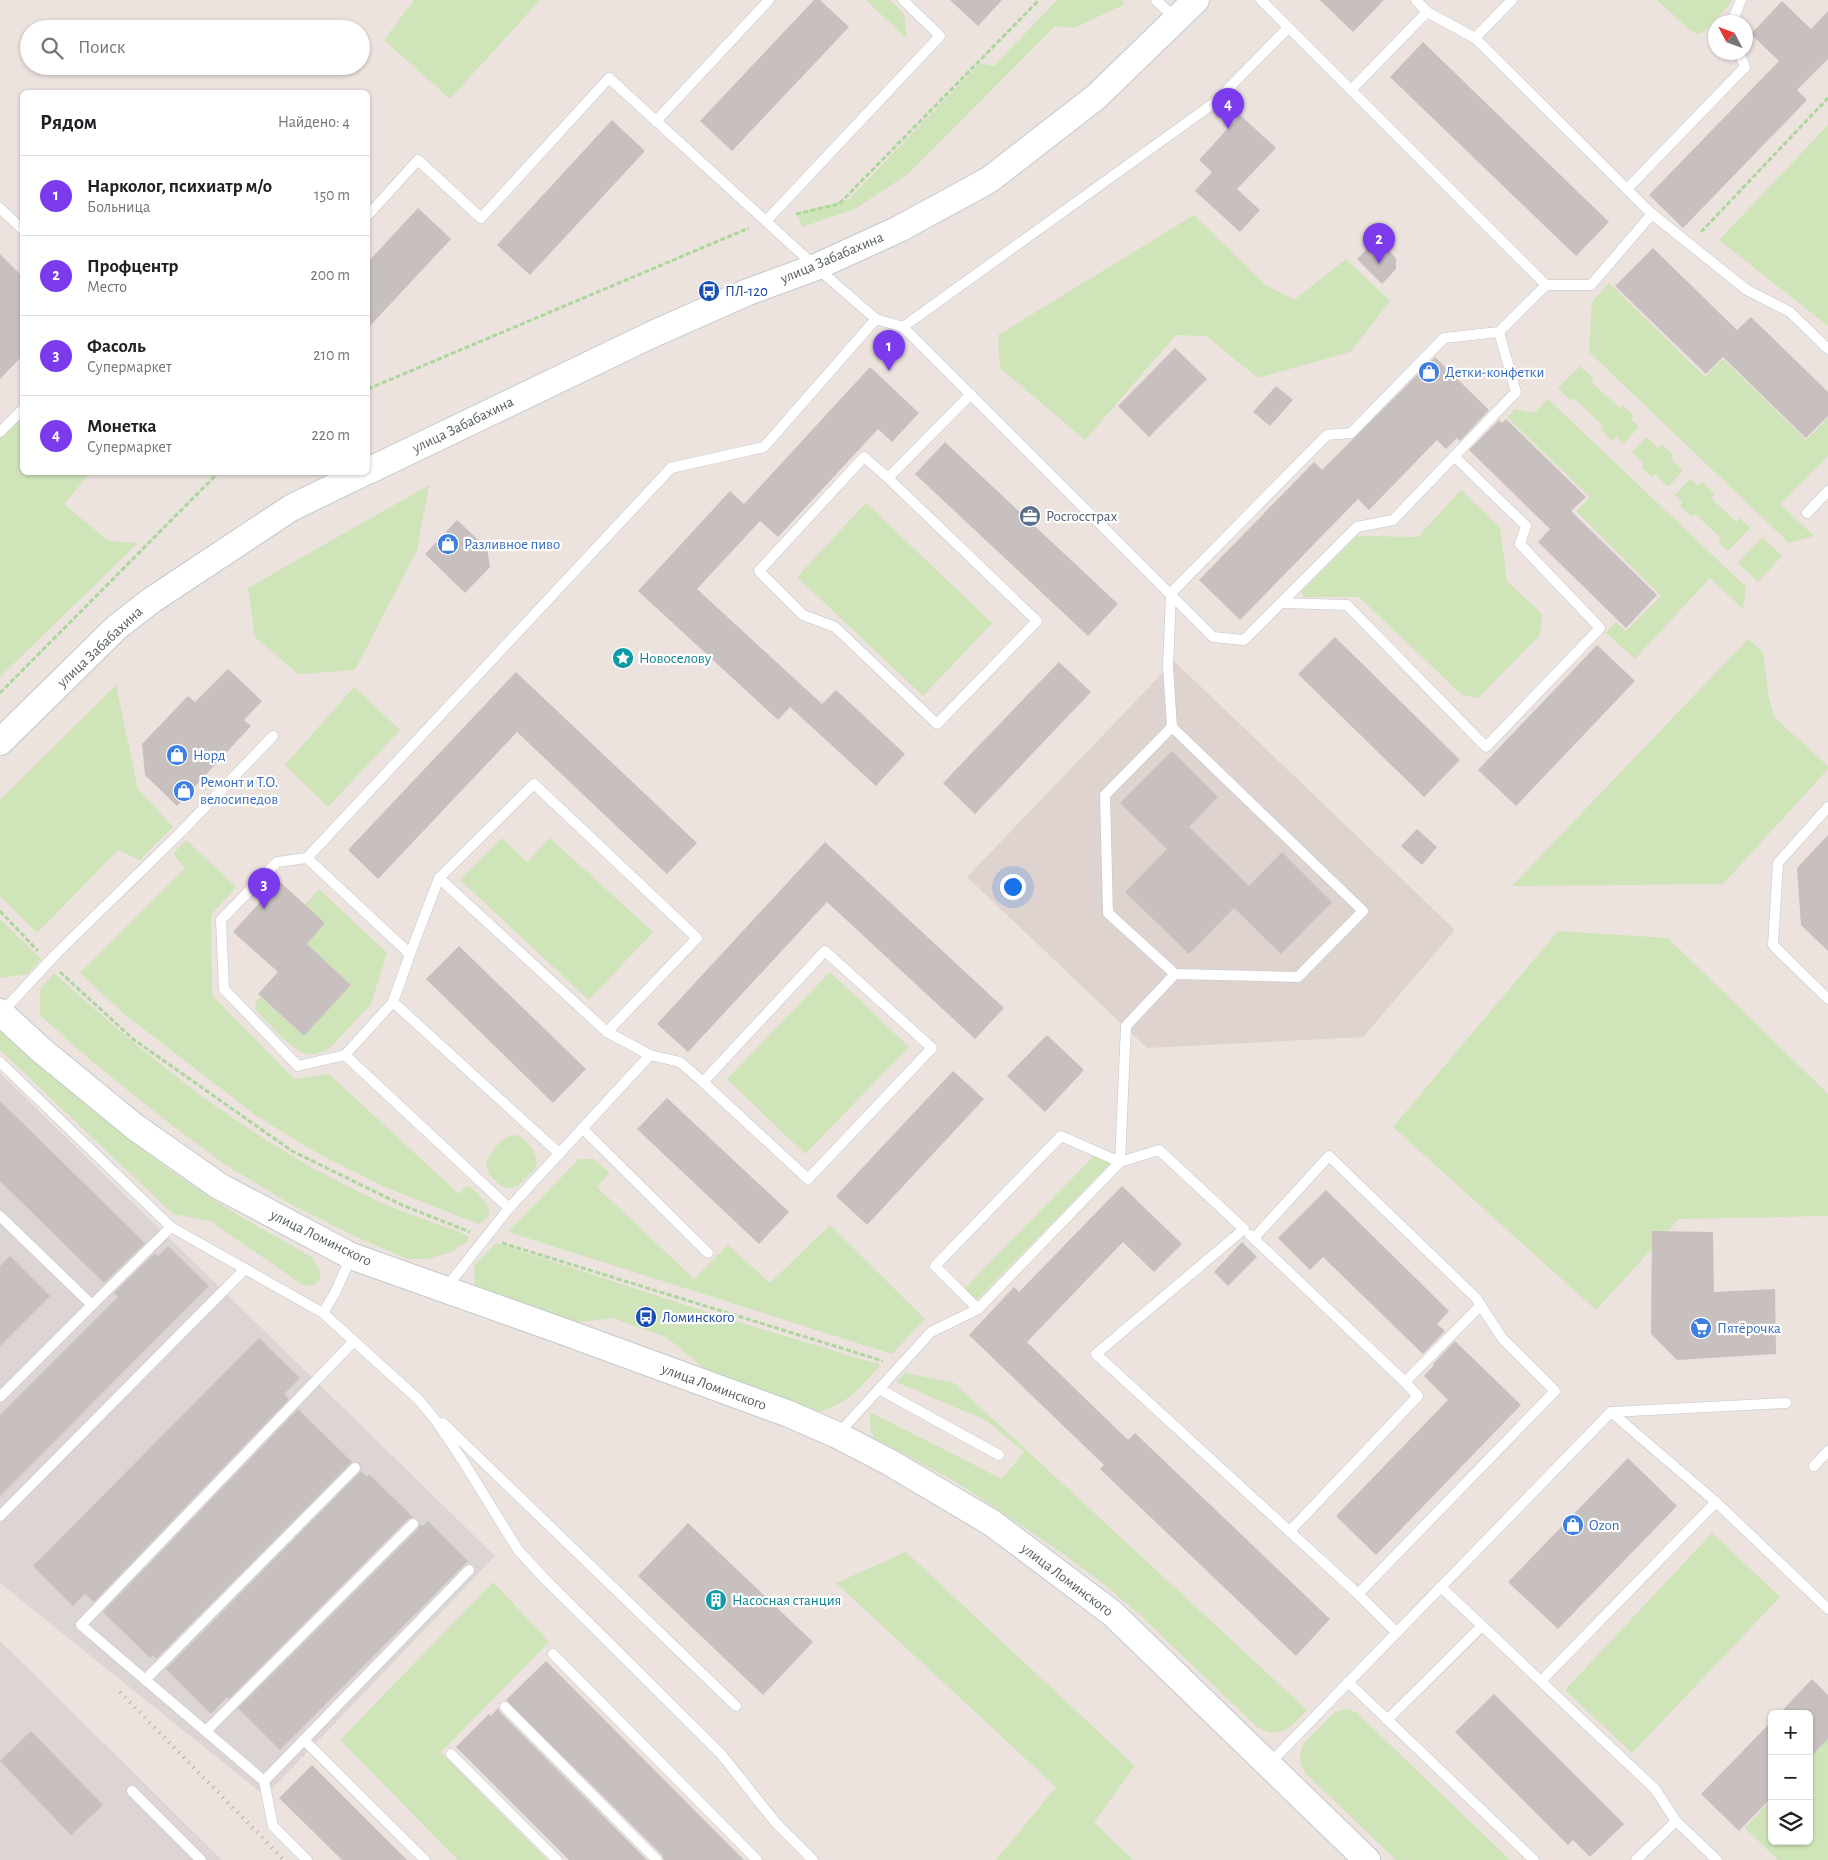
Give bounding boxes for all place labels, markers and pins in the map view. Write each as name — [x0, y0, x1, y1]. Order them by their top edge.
pin: 4 — [1212, 88, 1244, 129]
pin: 2 — [1363, 223, 1395, 264]
bus stop icon: ПЛ-120 — [697, 279, 721, 303]
place label: ПЛ-120 — [725, 284, 768, 299]
pin: 1 — [873, 330, 905, 371]
shop icon: Детки-конфетки — [1417, 360, 1441, 384]
place label: Детки-конфетки — [1445, 365, 1544, 380]
office icon: Росгосстрах — [1018, 504, 1042, 528]
place label: Росгосстрах — [1046, 509, 1118, 524]
shop icon: Разливное пиво — [436, 532, 460, 556]
place label: Разливное пиво — [464, 537, 560, 552]
place icon: Новоселову — [611, 646, 635, 670]
place label: Новоселову — [639, 651, 712, 666]
shop icon: Норд — [165, 743, 189, 767]
place label: Норд — [193, 748, 226, 763]
place label: Ремонт и Т.О. велосипедов — [200, 775, 278, 807]
shop icon: Ремонт и Т.О. велосипедов — [172, 779, 196, 803]
pin: 3 — [248, 868, 280, 909]
bus stop icon: Ломинского — [634, 1305, 658, 1329]
place label: Ломинского — [662, 1310, 734, 1325]
supermarket icon: Пятёрочка — [1689, 1316, 1713, 1340]
place label: Пятёрочка — [1717, 1321, 1781, 1336]
shop icon: Ozon — [1561, 1513, 1585, 1537]
place label: Ozon — [1589, 1518, 1619, 1533]
building icon: Насосная станция — [704, 1588, 728, 1612]
place label: Насосная станция — [732, 1593, 841, 1608]

